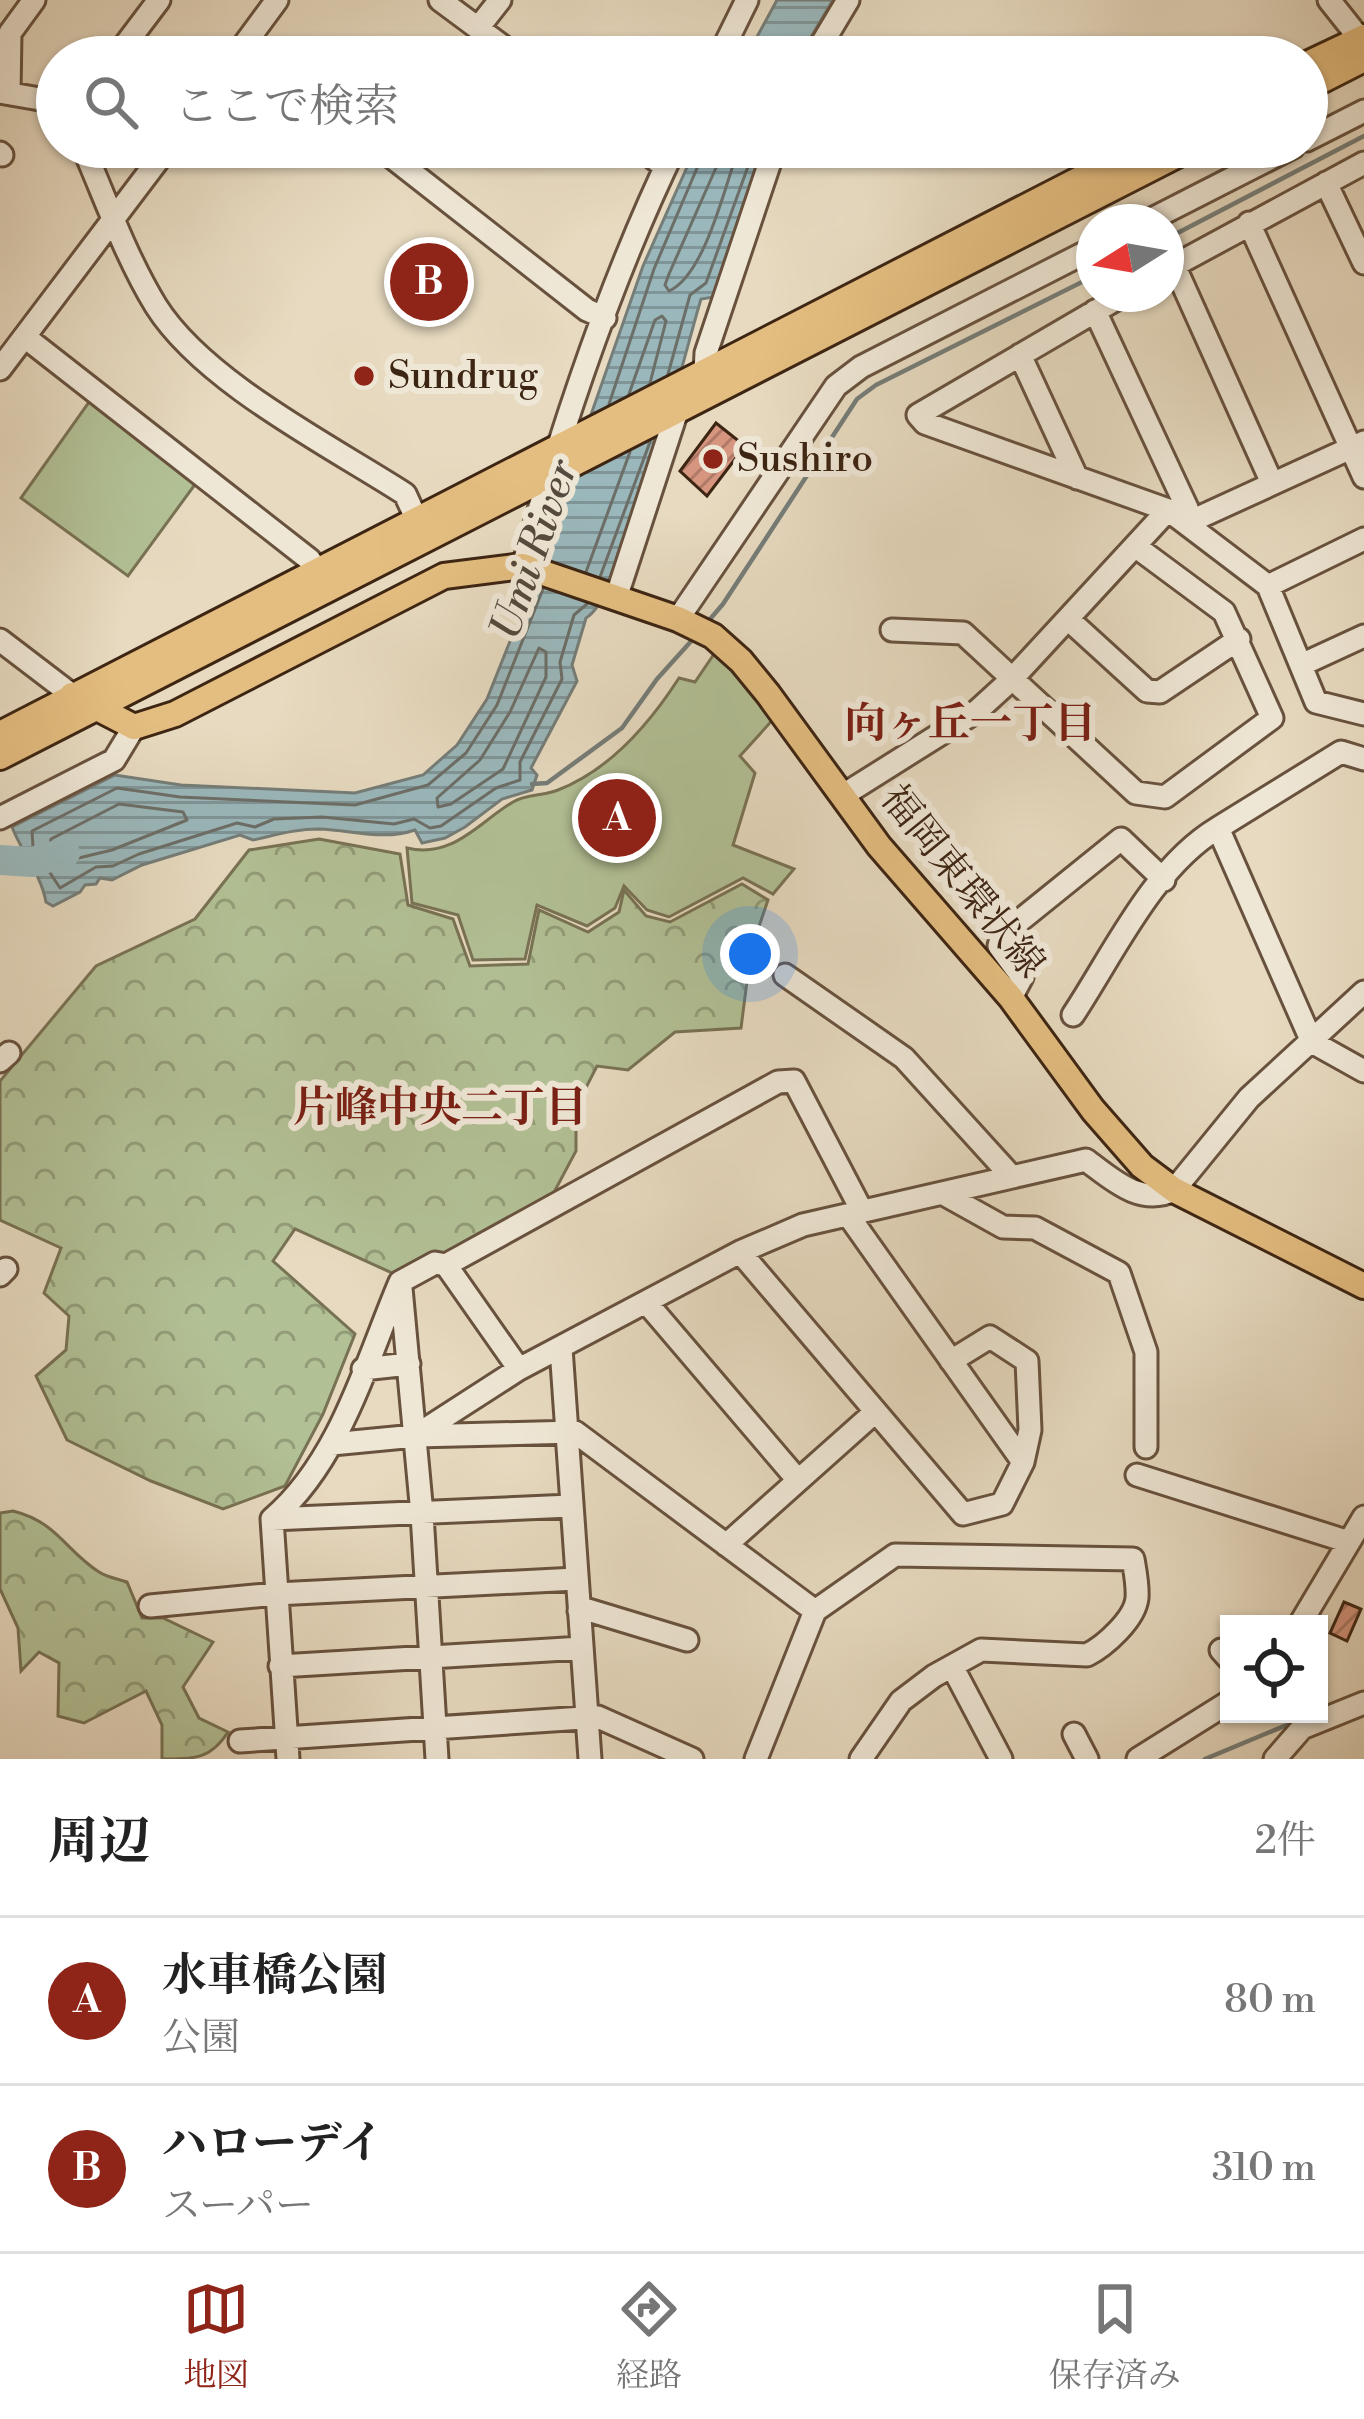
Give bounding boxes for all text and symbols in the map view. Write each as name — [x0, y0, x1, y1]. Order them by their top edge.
search box — [36, 36, 1328, 168]
icon: search — [78, 69, 144, 135]
text: ここで検索 — [174, 79, 399, 136]
north arrow — [1076, 204, 1184, 312]
pin: B — [390, 237, 468, 327]
place label: Sundrug — [388, 352, 538, 401]
marker: Sundrug — [351, 363, 377, 389]
place label: Sushiro — [737, 435, 873, 484]
marker: Sushiro — [700, 446, 726, 472]
water label: Umi River — [479, 452, 591, 647]
district label: 向ヶ丘一丁目 — [844, 698, 1096, 751]
pin: A — [578, 773, 656, 863]
street label: 福岡東環状線 — [869, 776, 1055, 988]
your location — [720, 924, 780, 984]
district label: 片峰中央二丁目 — [293, 1082, 587, 1135]
map controls — [1220, 1615, 1328, 1723]
button: locate — [1220, 1615, 1328, 1723]
text: 周辺 — [48, 1811, 150, 1875]
text: 2件 — [1255, 1817, 1316, 1866]
text: 水車橋公園 — [162, 1948, 387, 2005]
text: A — [73, 1976, 101, 2025]
text: 80 m — [1224, 1976, 1316, 2025]
text: 公園 — [162, 2014, 240, 2063]
text: ハローデイ — [162, 2116, 384, 2173]
text: B — [72, 2144, 102, 2193]
text: 310 m — [1212, 2144, 1316, 2193]
text: スーパー — [162, 2182, 314, 2231]
tab: 地図 — [183, 2276, 249, 2397]
tab: 経路 — [616, 2276, 682, 2397]
tab: 保存済み — [1049, 2276, 1181, 2397]

